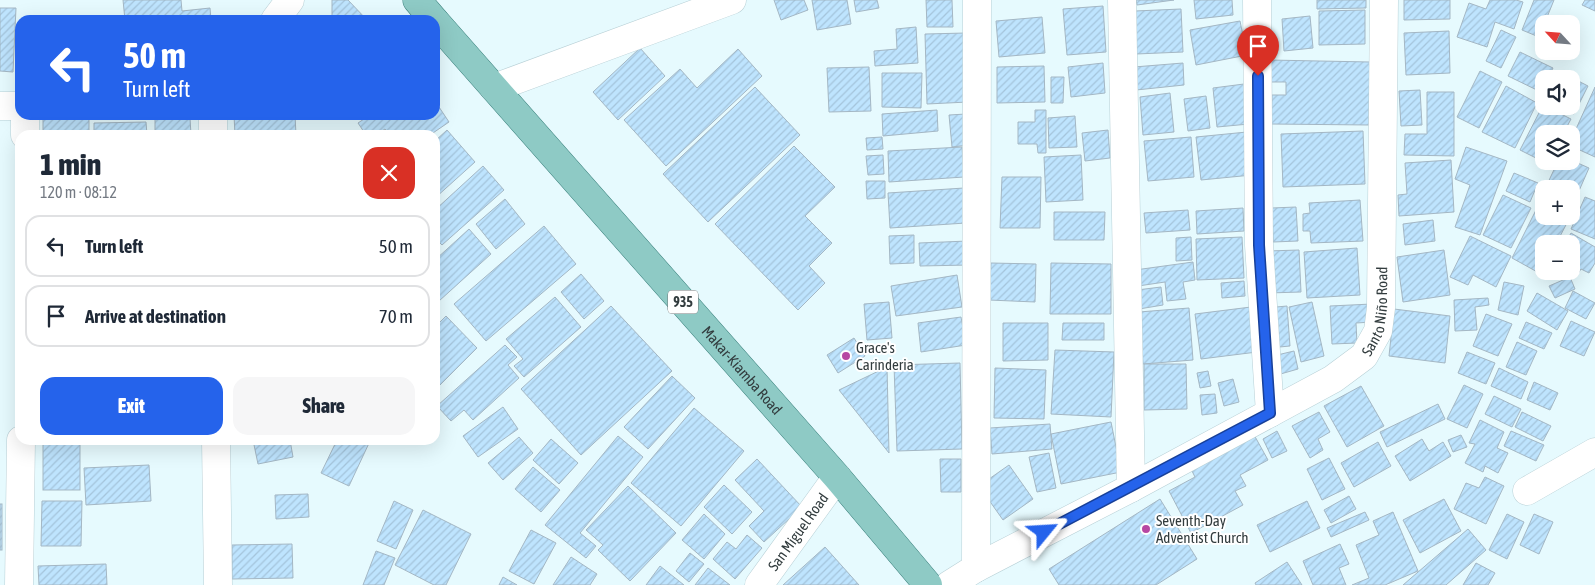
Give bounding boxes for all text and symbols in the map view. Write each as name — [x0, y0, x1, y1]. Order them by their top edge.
north arrow — [1535, 15, 1580, 60]
map controls — [1535, 15, 1580, 280]
pin — [1237, 25, 1279, 76]
icon: arrive — [1244, 32, 1272, 60]
icon: left — [40, 35, 105, 100]
text: 50 m — [123, 35, 186, 75]
button: sound — [1535, 70, 1580, 115]
text: Turn left — [123, 76, 190, 102]
button: layers — [1535, 125, 1580, 170]
text: 1 min — [40, 147, 101, 181]
button: close — [363, 147, 415, 199]
button: + — [1535, 180, 1580, 225]
text: 120 m · 08:12 — [40, 183, 117, 201]
icon: left — [42, 232, 70, 260]
text: Turn left — [85, 235, 143, 257]
text: 50 m — [379, 235, 413, 257]
button: − — [1535, 235, 1580, 280]
street label: Santo Niño Road — [1358, 267, 1390, 359]
road number: 935 — [668, 290, 698, 314]
icon: arrive — [42, 302, 70, 330]
text: Arrive at destination — [85, 305, 226, 327]
text: 70 m — [379, 305, 413, 327]
street label: Makar-Kiamba Road — [699, 322, 786, 418]
place label: Grace's Carinderia — [856, 339, 914, 373]
marker: Grace's Carinderia — [840, 350, 852, 362]
button: Exit — [40, 377, 223, 435]
button: Share — [233, 377, 415, 435]
street label: San Miguel Road — [764, 489, 831, 574]
position arrow — [1017, 505, 1069, 557]
place label: Seventh-Day Adventist Church — [1156, 512, 1249, 546]
marker: Seventh-Day Adventist Church — [1140, 523, 1152, 535]

